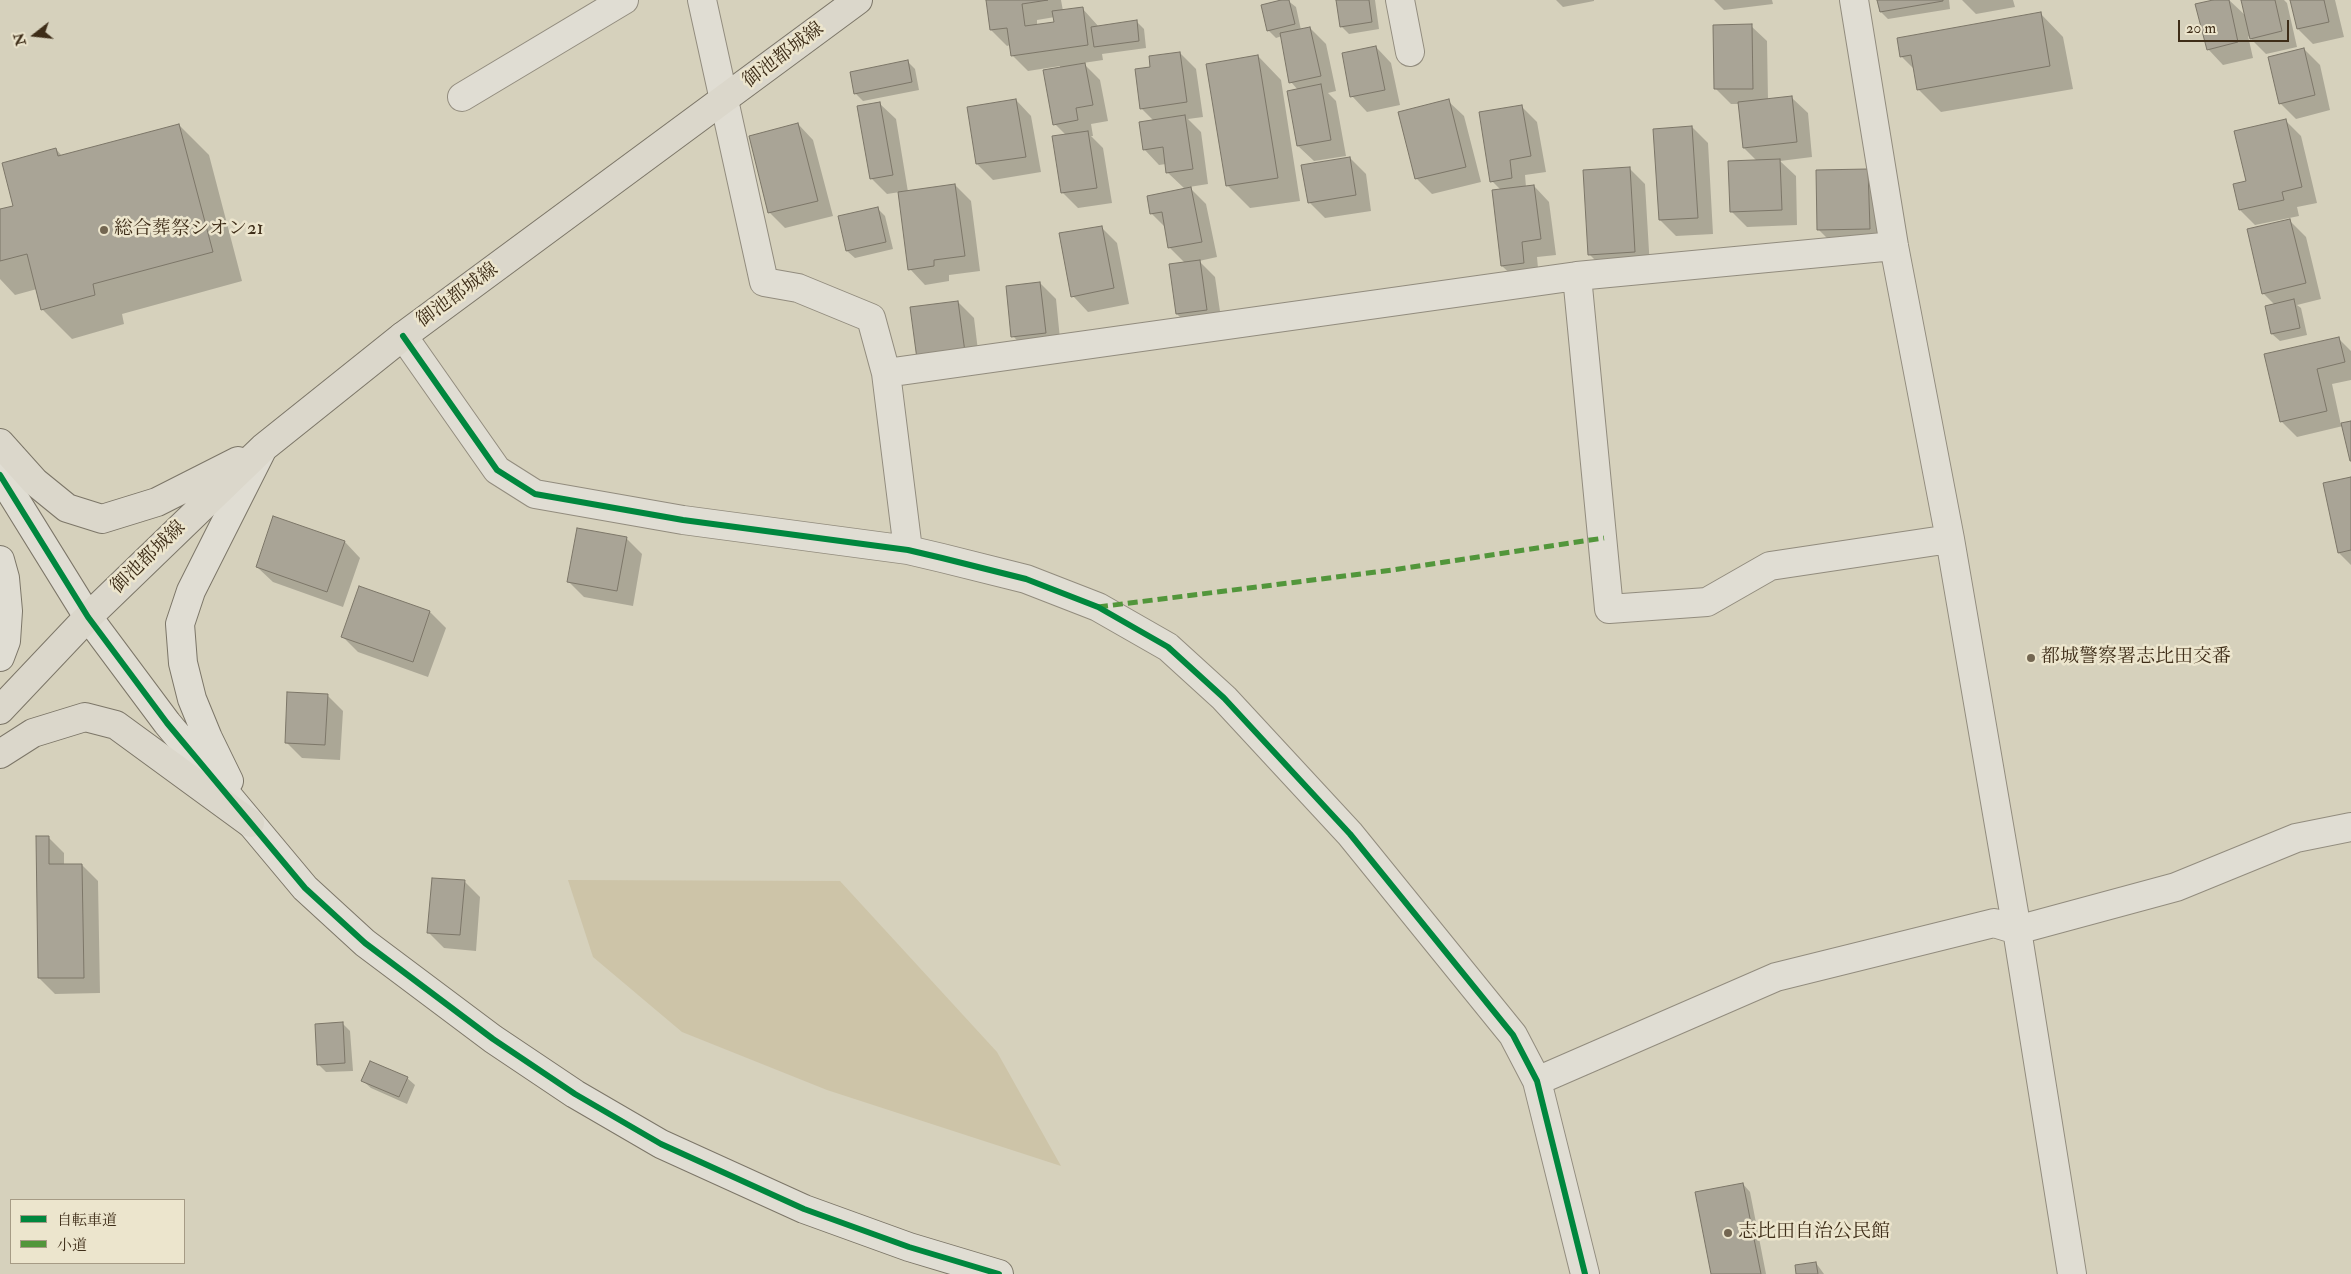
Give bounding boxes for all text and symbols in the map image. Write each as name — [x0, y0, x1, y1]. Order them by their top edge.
north arrow — [10, 10, 60, 60]
scale bar — [2181, 10, 2292, 42]
street label: 御池都城線 — [739, 18, 829, 94]
text: 20 m — [2186, 19, 2216, 38]
text: N — [10, 31, 30, 48]
place label: 総合葬祭シオン21 — [114, 219, 263, 241]
marker: 総合葬祭シオン21 — [98, 224, 110, 236]
street label: 御池都城線 — [413, 259, 503, 333]
street label: 御池都城線 — [107, 517, 191, 599]
place label: 都城警察署志比田交番 — [2041, 647, 2231, 669]
marker: 都城警察署志比田交番 — [2025, 652, 2037, 664]
legend — [10, 1199, 185, 1264]
text: 自転車道 — [57, 1211, 117, 1230]
place label: 志比田自治公民館 — [1738, 1222, 1890, 1244]
marker: 志比田自治公民館 — [1722, 1227, 1734, 1239]
text: 小道 — [57, 1236, 87, 1255]

